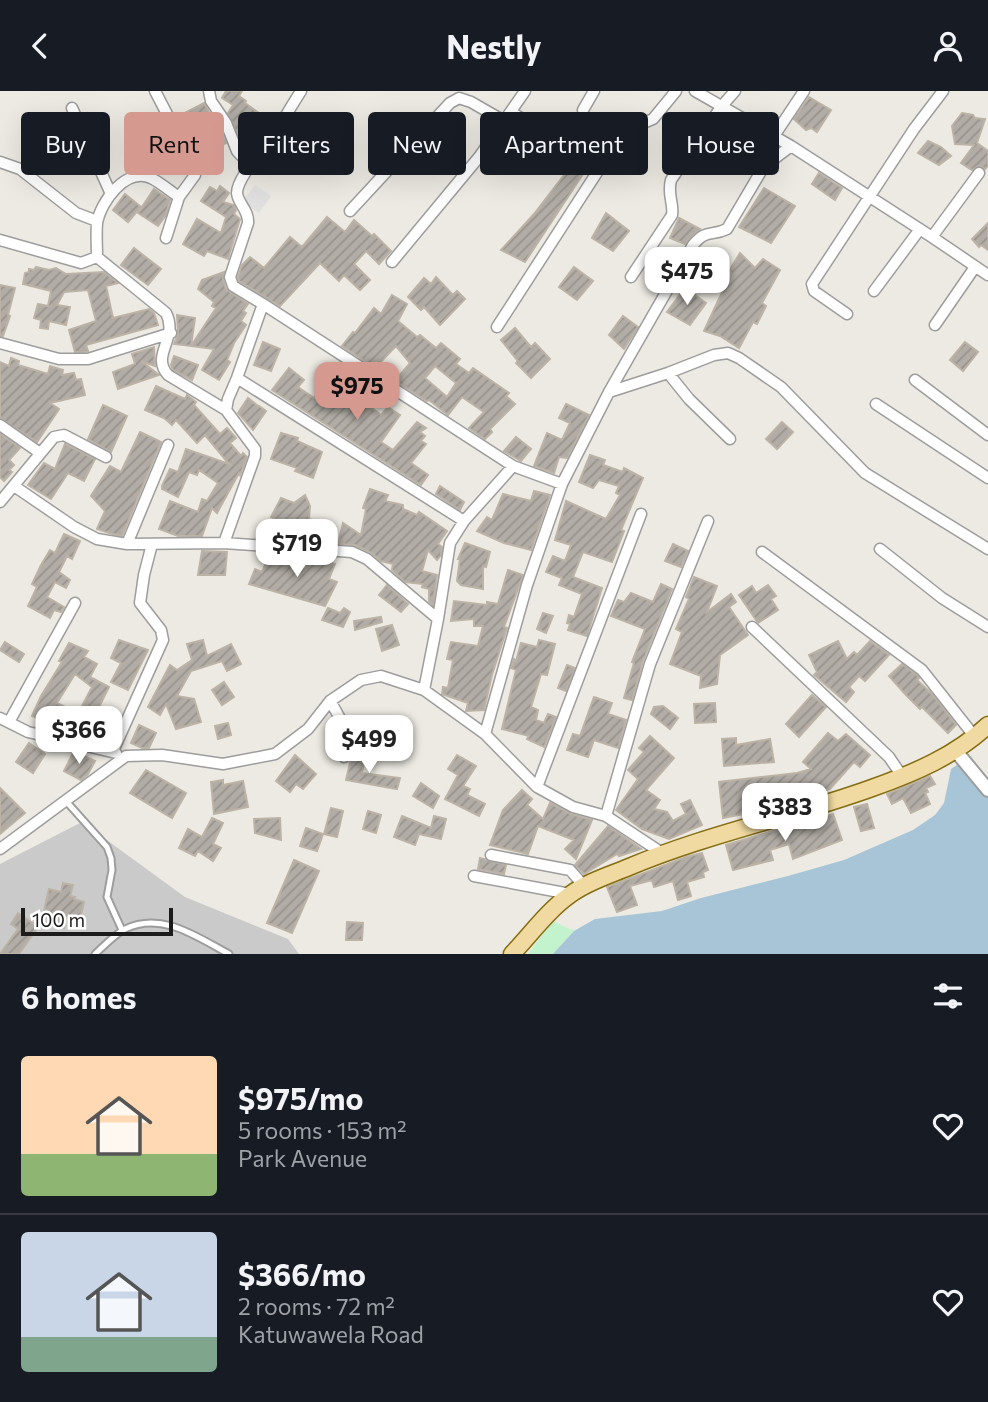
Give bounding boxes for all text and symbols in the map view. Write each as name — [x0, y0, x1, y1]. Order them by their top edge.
text: Nestly — [446, 26, 542, 66]
icon: back — [21, 27, 59, 65]
icon: person — [929, 27, 967, 65]
chip: Buy — [21, 112, 110, 175]
chip: Rent — [124, 112, 224, 175]
chip: Filters — [238, 112, 354, 175]
chip: New — [368, 112, 466, 175]
chip: Apartment — [480, 112, 648, 175]
chip: House — [662, 112, 779, 175]
pin: $475 — [646, 247, 728, 307]
text: $475 — [661, 256, 713, 284]
pin: $975 — [316, 363, 398, 422]
text: $975 — [330, 371, 384, 399]
pin: $719 — [256, 519, 338, 579]
text: $719 — [272, 528, 322, 556]
pin: $366 — [38, 707, 120, 766]
text: $366 — [52, 715, 107, 743]
pin: $499 — [328, 715, 410, 775]
text: $499 — [341, 724, 397, 752]
pin: $383 — [744, 783, 826, 843]
text: $383 — [758, 792, 812, 820]
scale bar — [21, 905, 173, 937]
text: 100 m — [32, 908, 85, 931]
icon: filters — [929, 977, 967, 1015]
text: 6 homes — [21, 978, 136, 1015]
text: $975/mo — [238, 1079, 363, 1116]
icon: home — [77, 1084, 161, 1168]
icon: heart — [929, 1107, 967, 1145]
text: 5 rooms · 153 m² — [238, 1116, 407, 1144]
text: Park Avenue — [238, 1144, 367, 1172]
text: $366/mo — [238, 1255, 366, 1292]
icon: home — [77, 1260, 161, 1344]
icon: heart — [929, 1283, 967, 1321]
text: 2 rooms · 72 m² — [238, 1292, 395, 1320]
text: Katuwawela Road — [238, 1320, 424, 1348]

